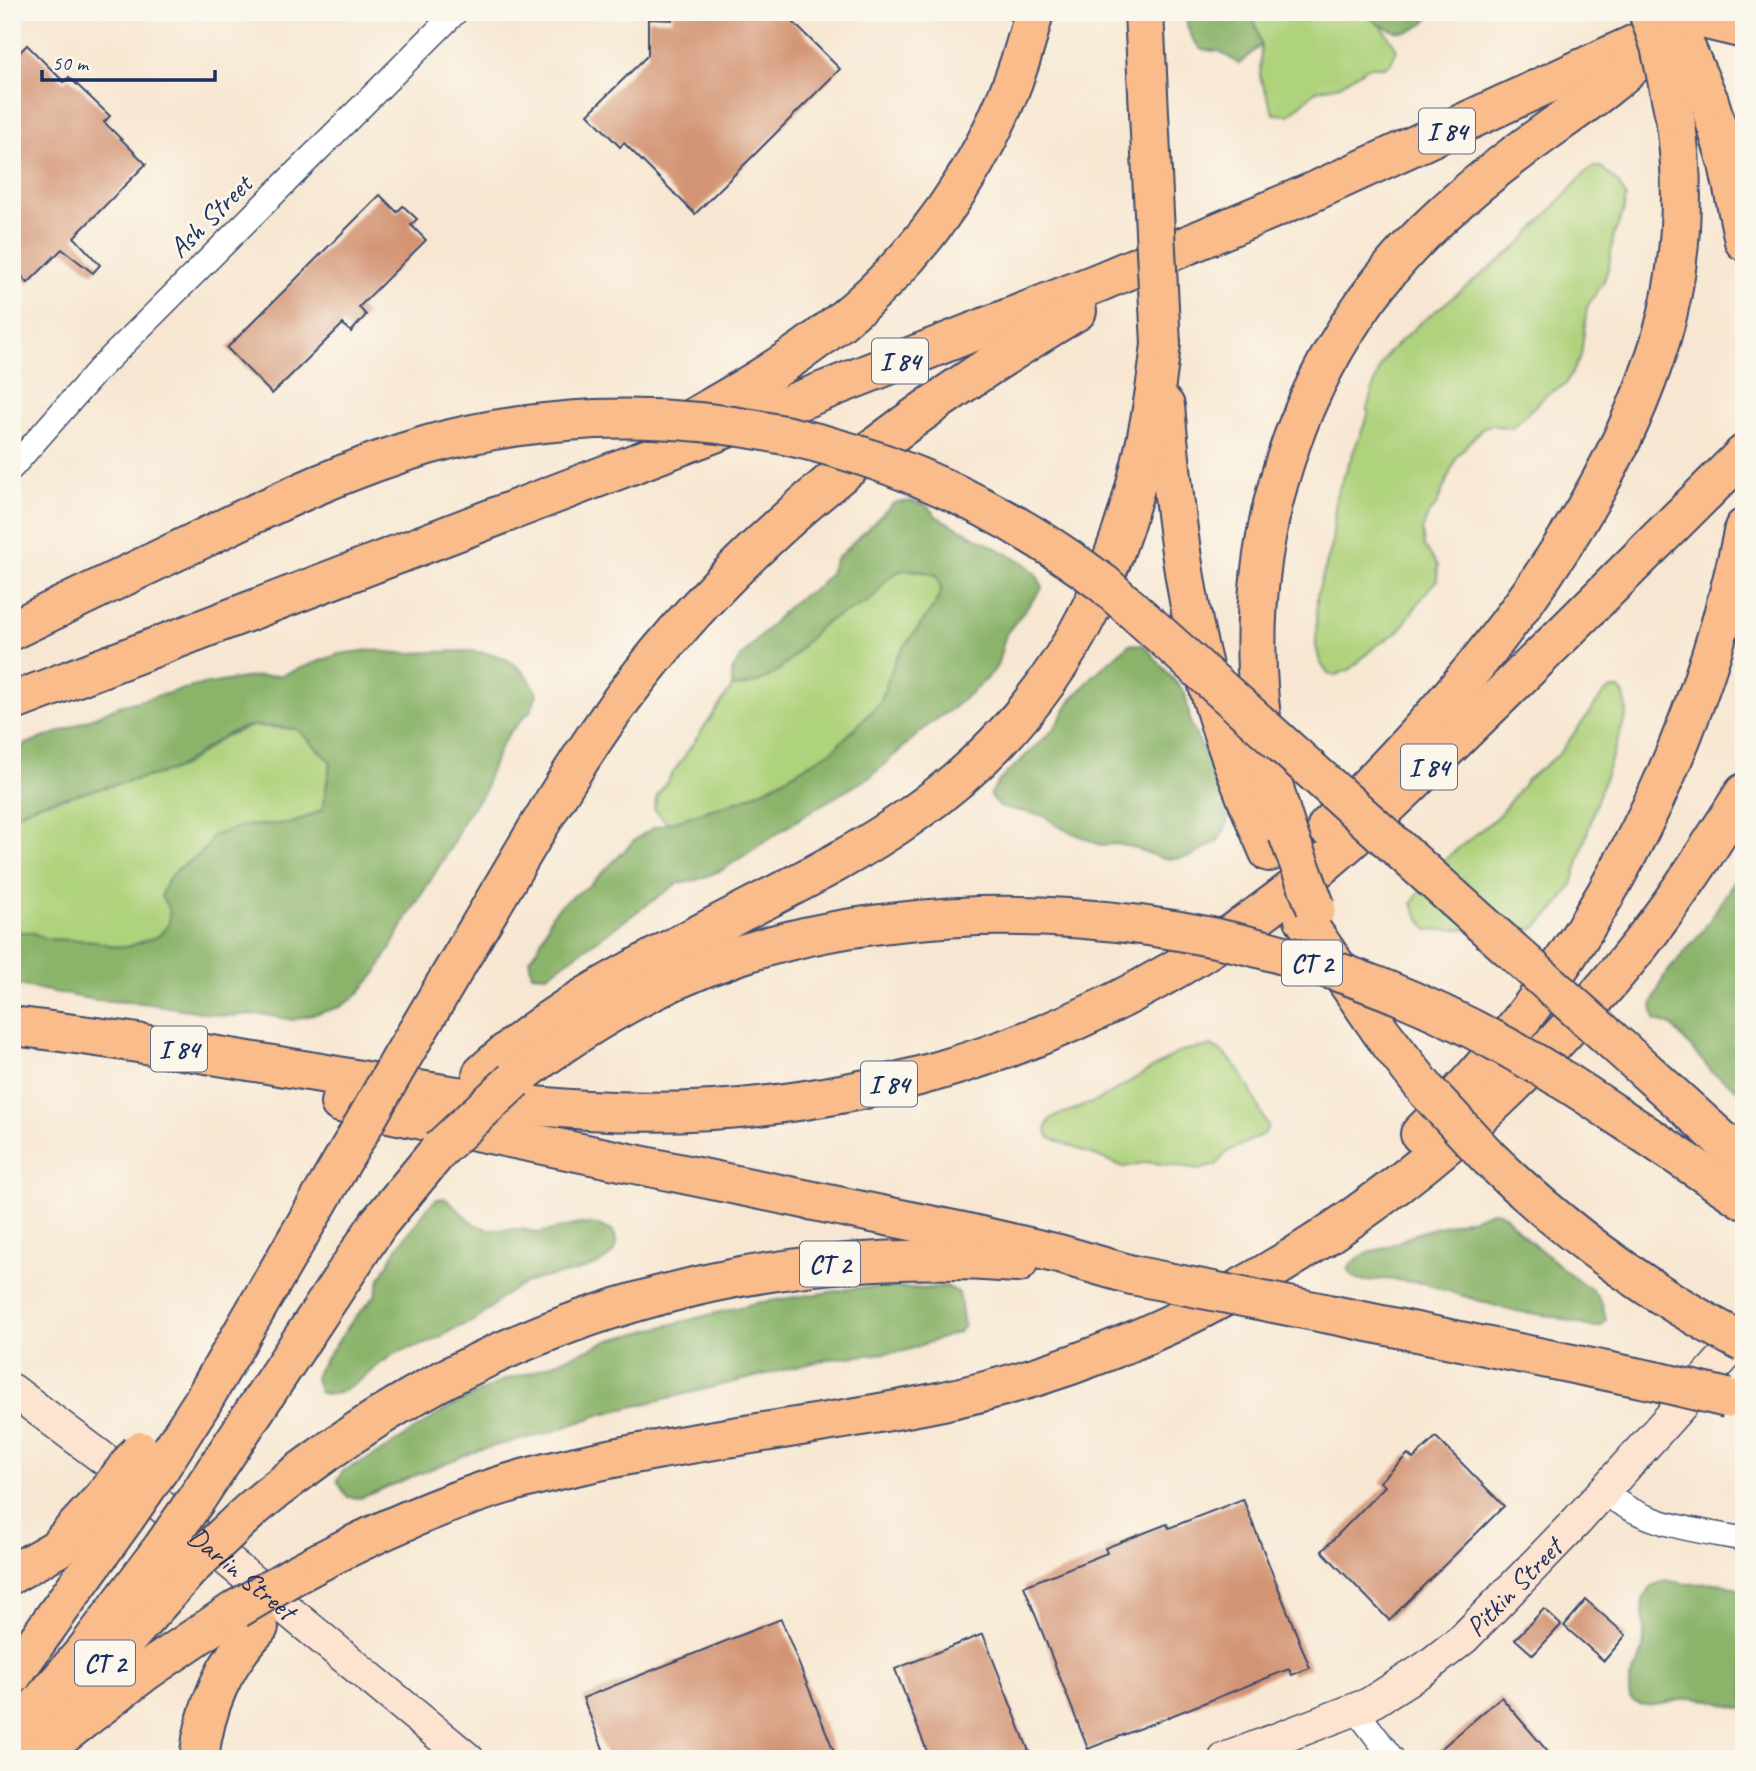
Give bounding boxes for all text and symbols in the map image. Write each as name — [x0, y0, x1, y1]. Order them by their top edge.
scale bar — [42, 38, 215, 82]
text: 50 m — [52, 50, 90, 76]
road number: I 84 — [1419, 108, 1475, 154]
street label: Ash Street — [161, 165, 261, 265]
road number: I 84 — [872, 338, 928, 384]
road number: I 84 — [1401, 744, 1457, 790]
road number: CT 2 — [1282, 940, 1342, 986]
road number: I 84 — [151, 1026, 207, 1072]
road number: I 84 — [861, 1062, 917, 1106]
road number: CT 2 — [800, 1242, 860, 1287]
street label: Darlin Street — [181, 1518, 306, 1630]
street label: Pitkin Street — [1458, 1528, 1572, 1644]
road number: CT 2 — [75, 1640, 135, 1686]

